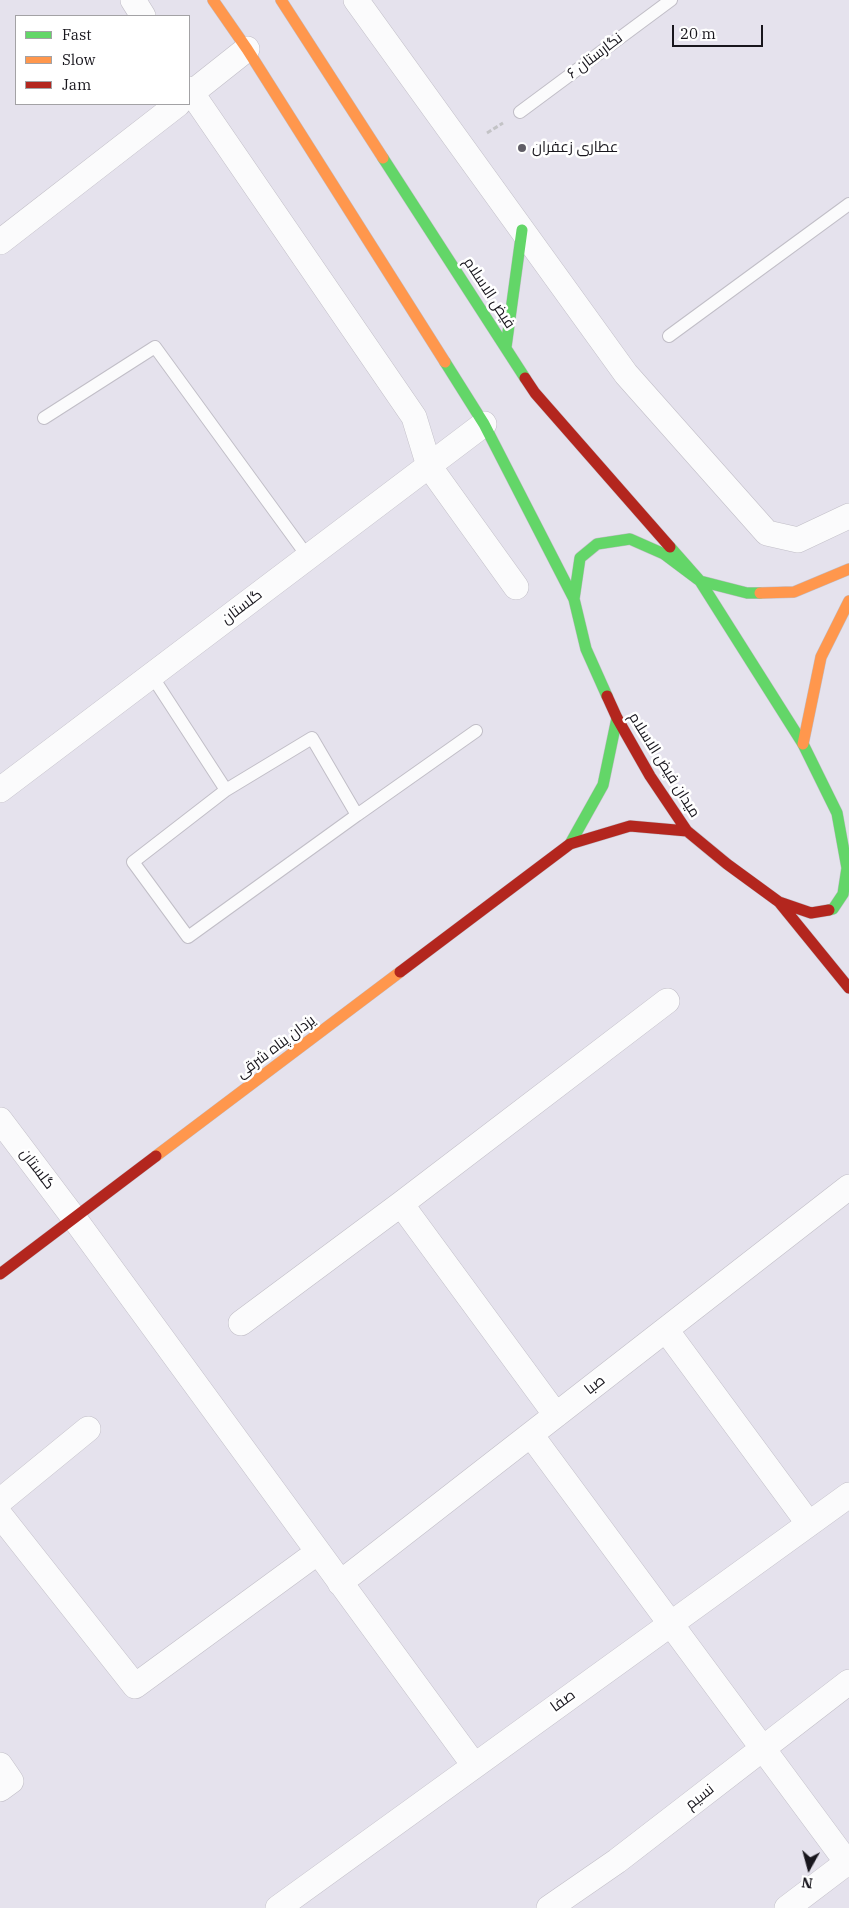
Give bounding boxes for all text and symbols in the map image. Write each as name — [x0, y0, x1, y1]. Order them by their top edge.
legend — [15, 15, 190, 105]
scale bar — [674, 15, 765, 47]
text: 20 m — [680, 24, 716, 43]
text: Fast — [62, 25, 92, 44]
street label: نگارستان ۶ — [564, 29, 626, 83]
text: Slow — [62, 50, 95, 69]
text: Jam — [62, 75, 91, 94]
place label: عطاری زعفران — [532, 139, 618, 157]
marker: عطاری زعفران — [516, 142, 528, 154]
street label: فیض الاسلام — [459, 254, 519, 332]
street label: گلستان — [218, 586, 266, 628]
street label: میدان فیض الاسلام — [624, 709, 704, 821]
street label: یزدان پناه شرقی — [233, 1011, 319, 1083]
street label: گلستان — [16, 1145, 58, 1193]
street label: صبا — [581, 1371, 609, 1399]
street label: صفا — [547, 1686, 579, 1716]
street label: نسیم — [682, 1780, 718, 1814]
north arrow — [784, 1843, 834, 1893]
text: N — [801, 1873, 814, 1892]

